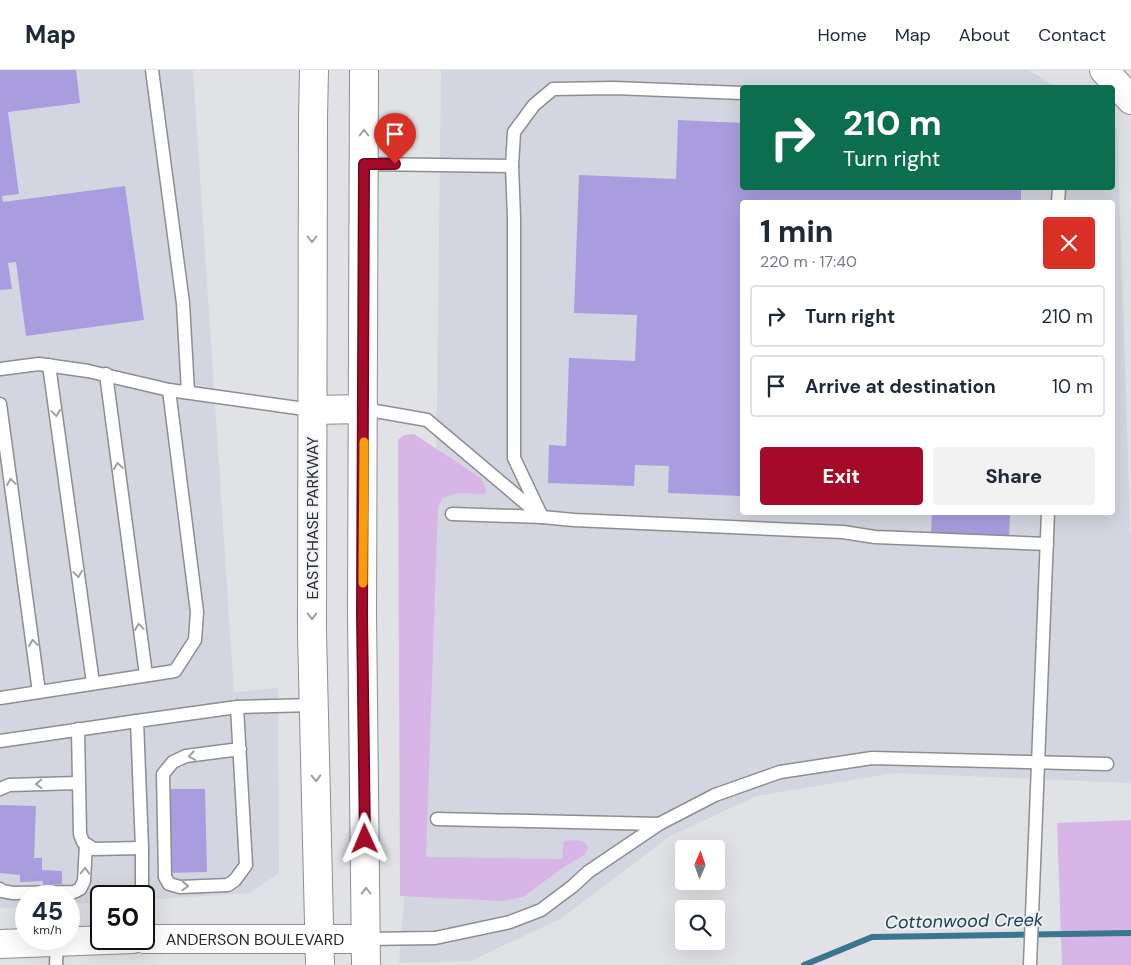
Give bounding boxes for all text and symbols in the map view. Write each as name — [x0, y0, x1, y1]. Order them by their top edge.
text: Map — [25, 19, 76, 50]
text: Home — [817, 23, 867, 47]
text: Map — [895, 23, 931, 47]
text: About — [959, 23, 1010, 47]
text: Contact — [1038, 23, 1106, 47]
text: 210 m — [843, 100, 942, 146]
icon: right — [760, 105, 825, 170]
pin — [374, 113, 416, 164]
icon: arrive — [381, 120, 409, 148]
one-way arrow — [359, 129, 369, 136]
text: Turn right — [843, 144, 940, 173]
text: 1 min — [760, 212, 833, 251]
button: close — [1043, 217, 1095, 269]
one-way arrow — [307, 236, 317, 243]
text: 220 m · 17:40 — [760, 251, 857, 272]
icon: right — [762, 302, 790, 330]
text: Turn right — [805, 304, 895, 329]
text: 210 m — [1041, 304, 1093, 329]
icon: arrive — [762, 372, 790, 400]
text: Arrive at destination — [805, 374, 996, 399]
text: 10 m — [1052, 374, 1093, 399]
one-way arrow — [50, 410, 61, 418]
street label: EASTCHASE PARKWAY — [302, 436, 323, 600]
button: Exit — [760, 447, 923, 505]
button: Share — [933, 447, 1095, 505]
one-way arrow — [113, 461, 124, 469]
one-way arrow — [6, 478, 17, 486]
one-way arrow — [72, 571, 83, 579]
one-way arrow — [307, 612, 317, 620]
one-way arrow — [134, 623, 145, 631]
one-way arrow — [28, 639, 38, 648]
one-way arrow — [187, 750, 196, 760]
one-way arrow — [311, 775, 321, 783]
one-way arrow — [34, 779, 42, 789]
position arrow — [338, 812, 390, 864]
north arrow — [675, 840, 725, 890]
map controls — [675, 840, 725, 950]
one-way arrow — [79, 867, 90, 875]
one-way arrow — [181, 881, 189, 891]
speed limit sign: 50 — [90, 885, 155, 950]
one-way arrow — [360, 886, 371, 894]
text: 45 — [32, 895, 63, 928]
button: search — [675, 900, 725, 950]
water label: Cottonwood Creek — [885, 908, 1044, 934]
text: km/h — [33, 922, 62, 938]
street label: ANDERSON BOULEVARD — [166, 929, 344, 950]

